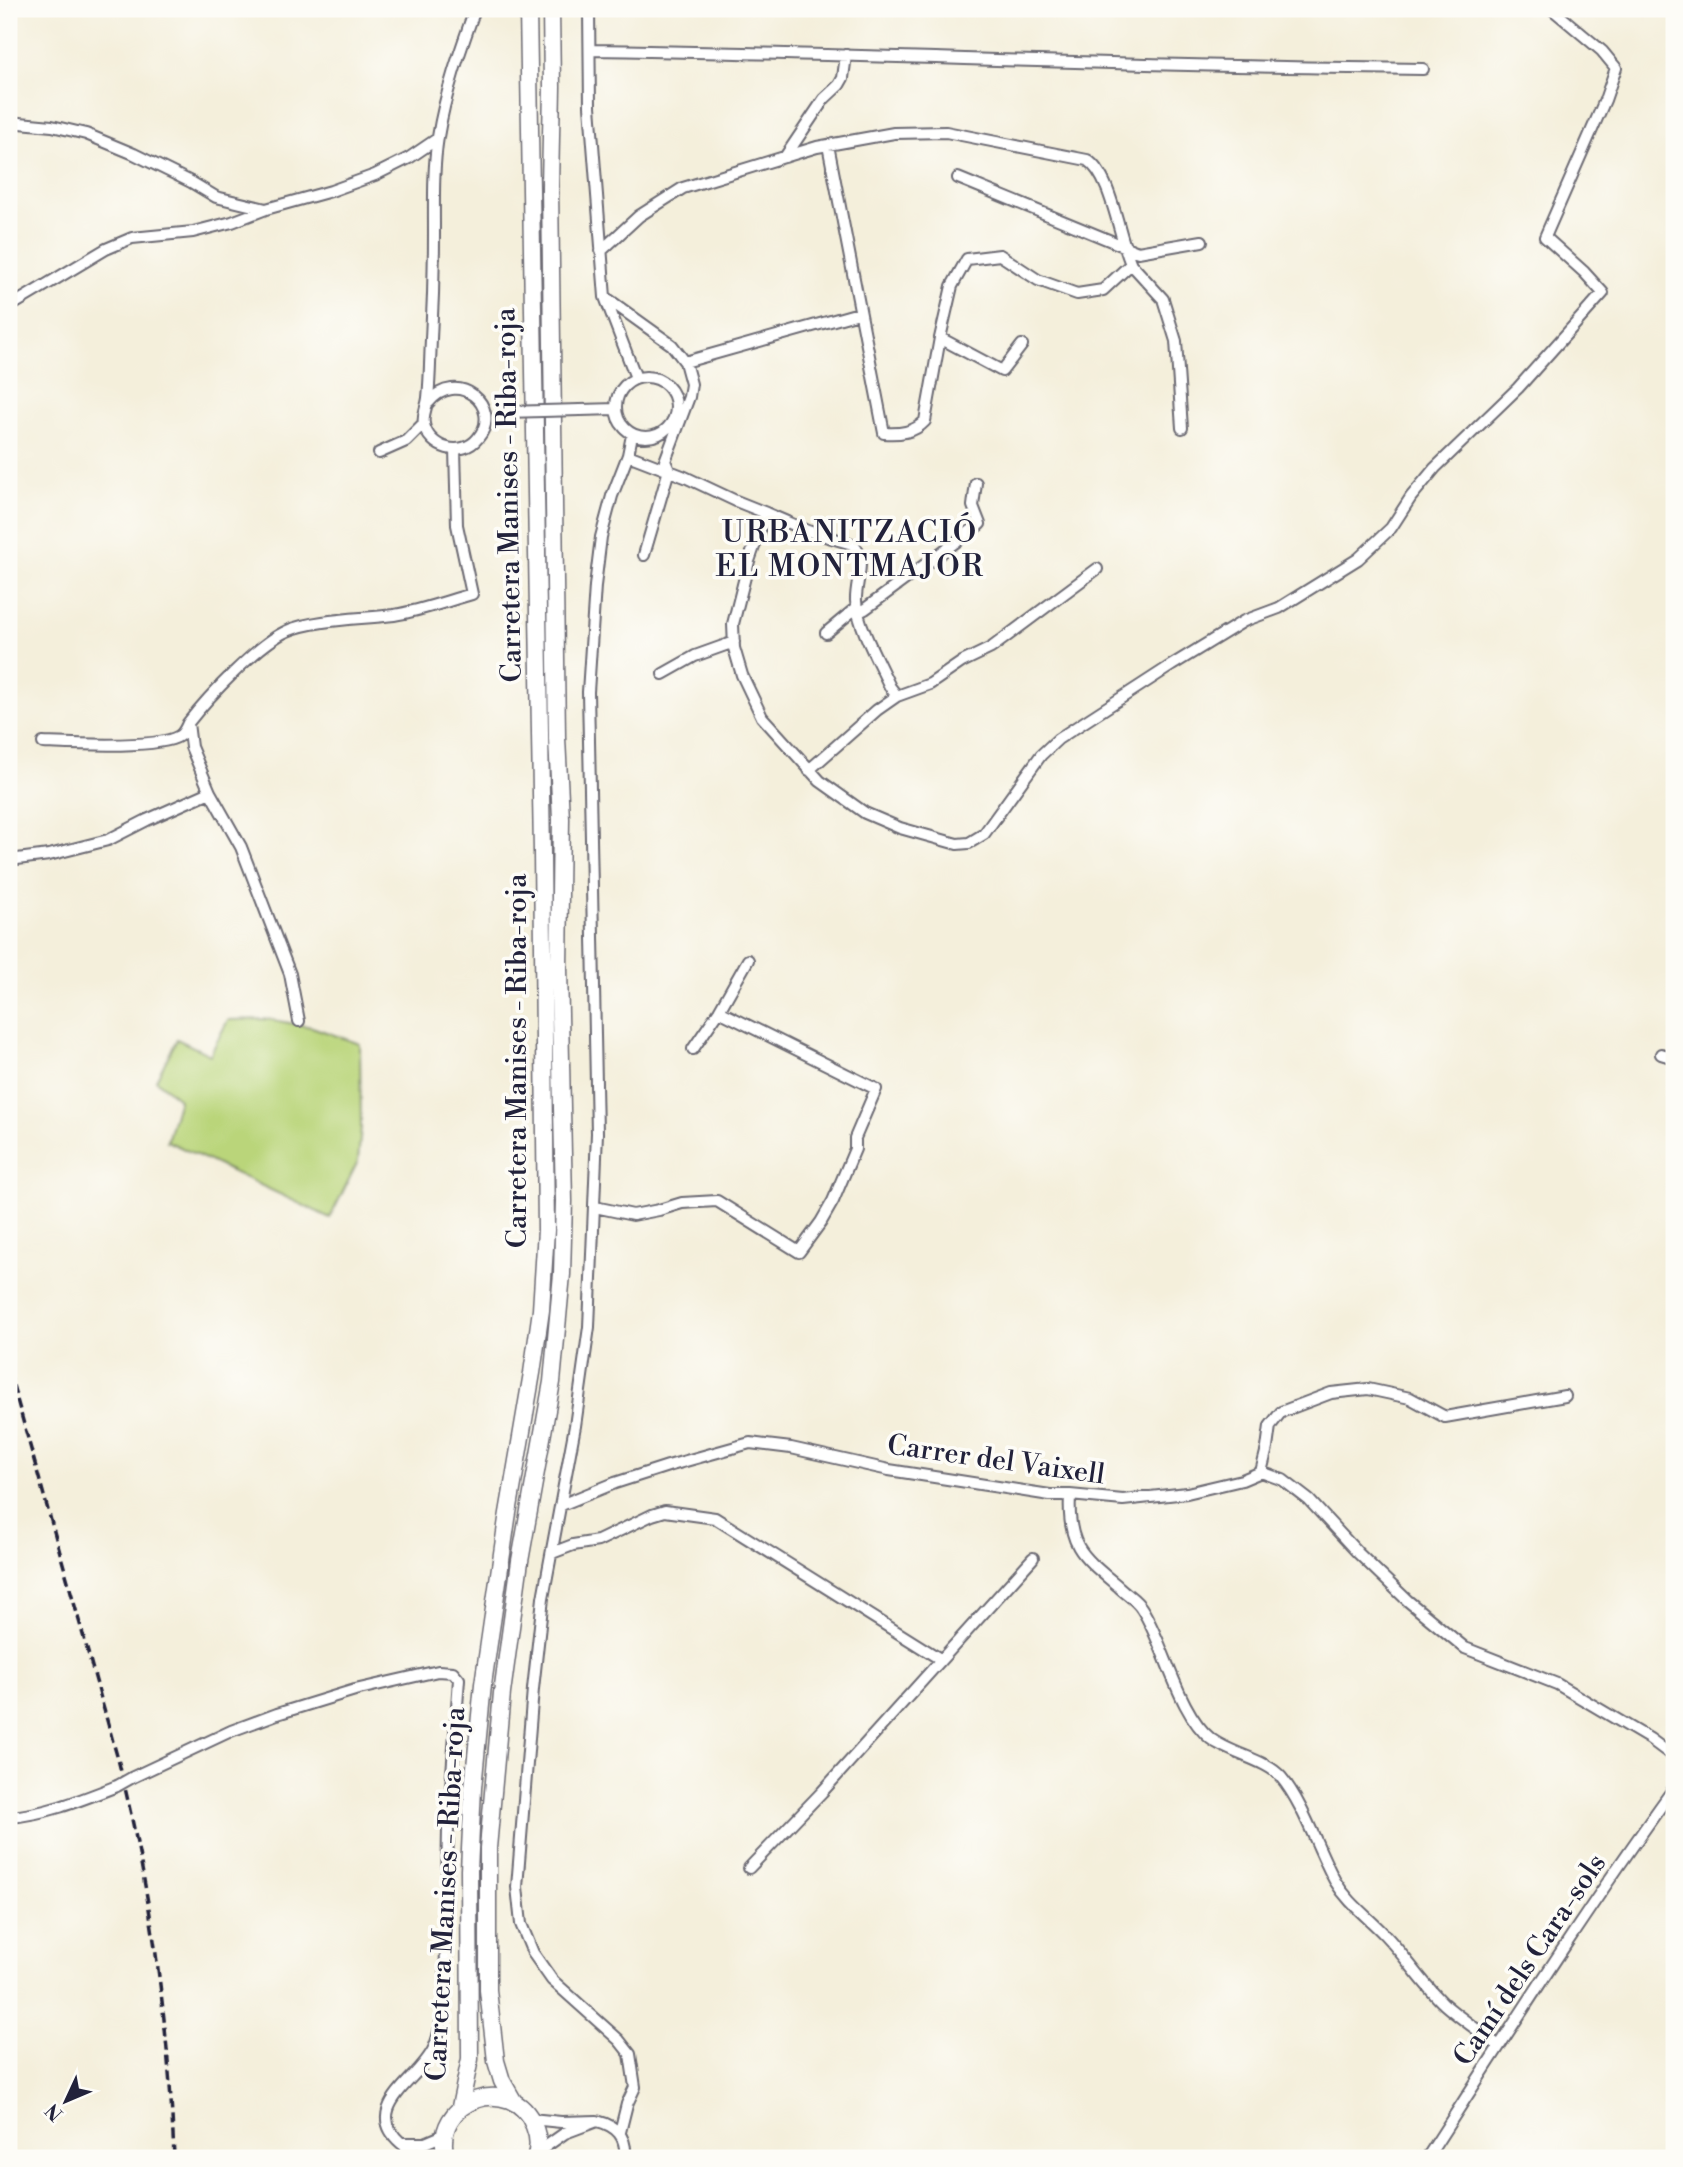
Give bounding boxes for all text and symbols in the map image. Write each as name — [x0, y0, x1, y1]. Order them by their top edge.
street label: Carretera Manises - Riba-roja — [488, 307, 530, 683]
district label: URBANITZACIÓ EL MONTMAJOR — [716, 512, 984, 586]
street label: Carretera Manises - Riba-roja — [500, 873, 535, 1248]
street label: Carrer del Vaixell — [885, 1427, 1107, 1493]
street label: Carretera Manises - Riba-roja — [419, 1705, 473, 2082]
street label: Camí dels Cara-sols — [1446, 1847, 1614, 2073]
north arrow — [32, 2066, 102, 2136]
text: N — [41, 2098, 68, 2126]

